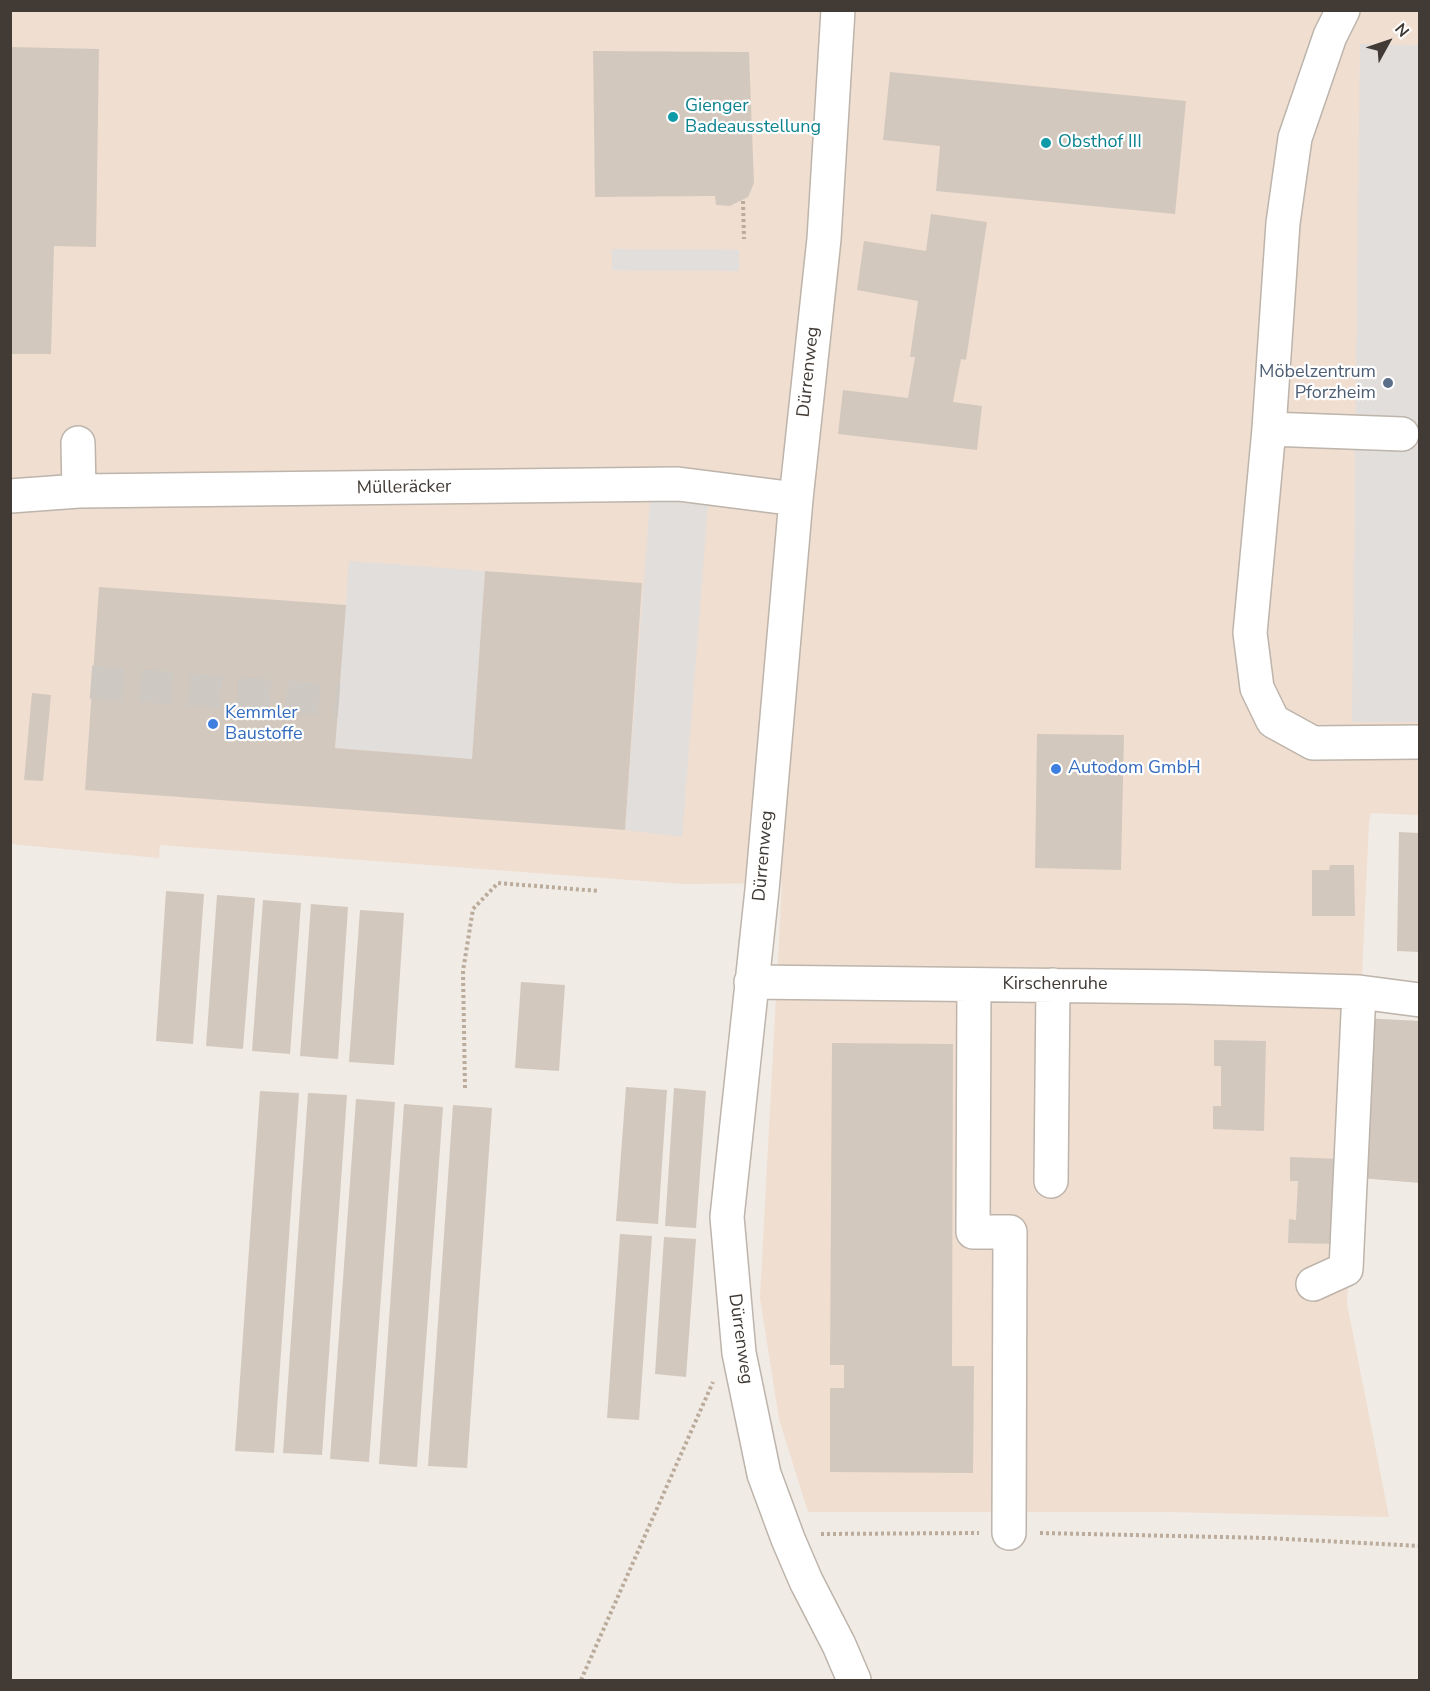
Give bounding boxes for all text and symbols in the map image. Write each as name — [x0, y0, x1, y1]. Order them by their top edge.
north arrow — [1358, 12, 1418, 72]
text: N — [1390, 19, 1414, 42]
place label: Gienger Badeausstellung — [685, 96, 821, 138]
marker: Gienger Badeausstellung — [666, 110, 680, 124]
place label: Obsthof III — [1058, 132, 1142, 154]
marker: Obsthof III — [1039, 136, 1053, 150]
street label: Dürrenweg — [793, 326, 825, 418]
place label: Möbelzentrum Pforzheim — [1259, 362, 1376, 404]
marker: Möbelzentrum Pforzheim — [1381, 376, 1395, 390]
street label: Mülleräcker — [356, 476, 452, 500]
place label: Kemmler Baustoffe — [225, 703, 303, 746]
marker: Kemmler Baustoffe — [206, 717, 220, 731]
place label: Autodom GmbH — [1068, 758, 1201, 780]
marker: Autodom GmbH — [1049, 762, 1063, 776]
street label: Dürrenweg — [749, 810, 779, 902]
street label: Kirschenruhe — [1002, 974, 1108, 996]
street label: Dürrenweg — [723, 1292, 757, 1386]

